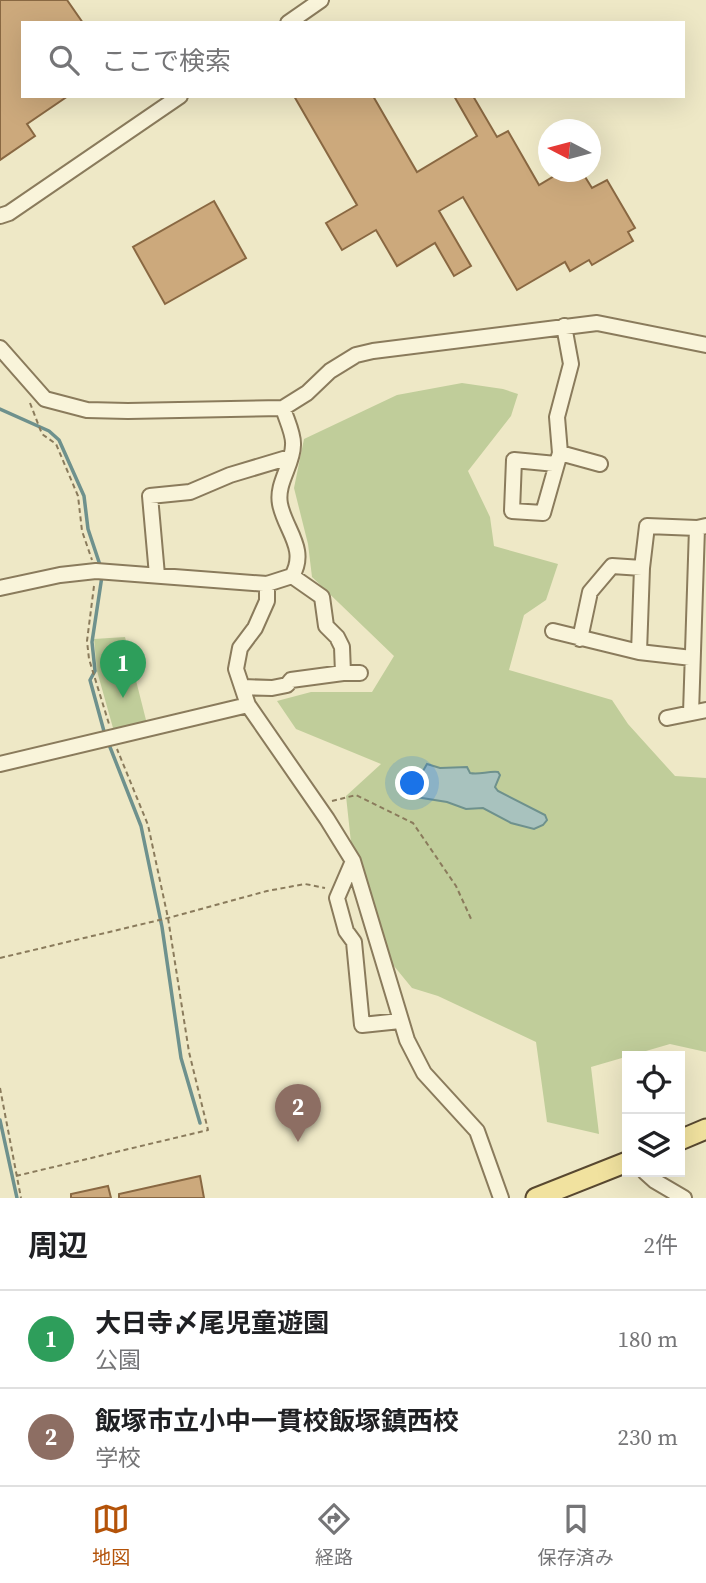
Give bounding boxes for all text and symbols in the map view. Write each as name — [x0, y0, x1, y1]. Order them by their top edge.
search box — [21, 21, 685, 98]
icon: search — [45, 41, 83, 79]
text: ここで検索 — [101, 43, 231, 79]
north arrow — [538, 119, 601, 182]
pin: 1 — [100, 640, 146, 698]
your location — [395, 766, 429, 800]
map controls — [622, 1051, 685, 1177]
button: locate — [622, 1051, 685, 1114]
pin: 2 — [275, 1084, 321, 1142]
button: layers — [622, 1114, 685, 1177]
text: 周辺 — [28, 1225, 88, 1266]
text: 2件 — [644, 1229, 678, 1261]
text: 大日寺〆尾児童遊園 — [95, 1305, 329, 1341]
text: 1 — [45, 1323, 57, 1355]
text: 180 m — [617, 1323, 678, 1355]
text: 公園 — [95, 1344, 141, 1376]
text: 飯塚市立小中一貫校飯塚鎮西校 — [95, 1403, 459, 1439]
text: 2 — [45, 1421, 57, 1453]
text: 230 m — [617, 1421, 678, 1453]
text: 学校 — [95, 1442, 141, 1474]
tab: 地図 — [92, 1500, 130, 1570]
tab: 経路 — [315, 1500, 353, 1570]
tab: 保存済み — [538, 1500, 614, 1570]

